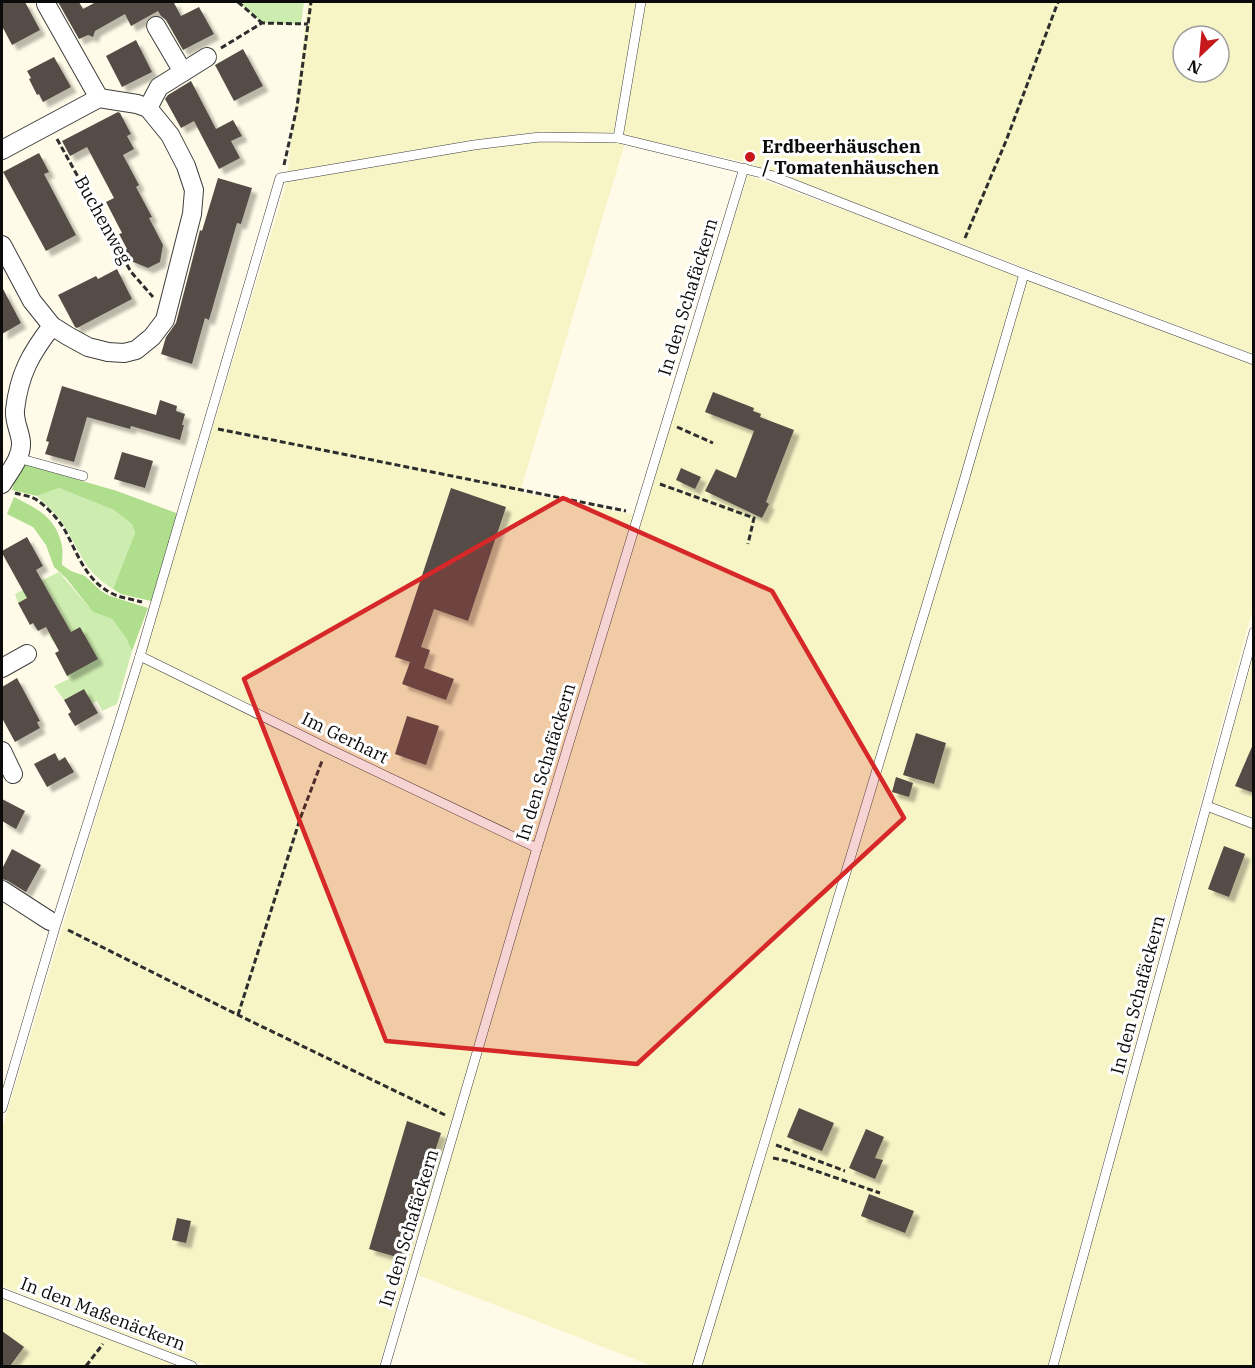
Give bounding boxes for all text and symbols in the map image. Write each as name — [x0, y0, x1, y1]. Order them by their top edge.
north arrow — [1171, 24, 1231, 84]
text: N — [1184, 56, 1204, 79]
place label: Erdbeerhäuschen / Tomatenhäuschen — [762, 135, 939, 179]
marker: Erdbeerhäuschen / Tomatenhäuschen — [743, 150, 757, 164]
street label: Buchenweg — [70, 171, 137, 268]
street label: In den Schafäckern — [653, 215, 722, 378]
street label: In den Schafäckern — [511, 680, 580, 843]
street label: Im Gerhart — [298, 707, 392, 768]
street label: In den Schafäckern — [1105, 913, 1170, 1077]
street label: In den Schafäckern — [374, 1146, 443, 1309]
street label: In den Maßenäckern — [17, 1271, 189, 1356]

